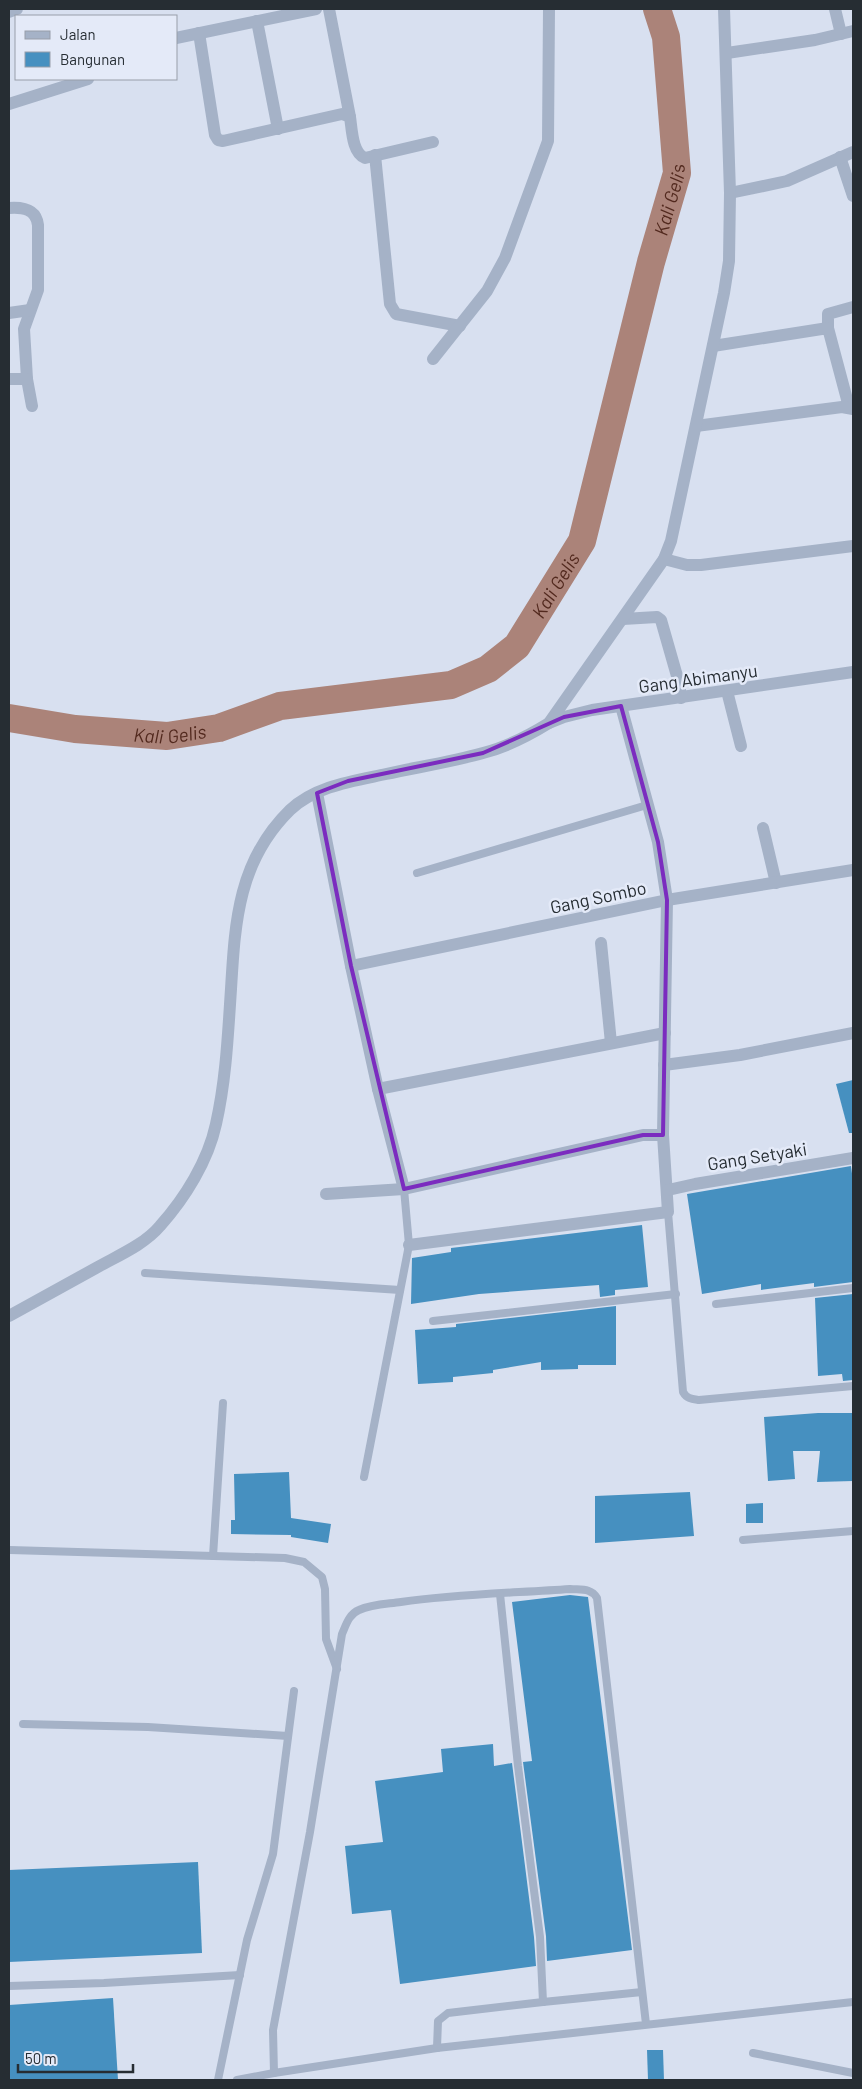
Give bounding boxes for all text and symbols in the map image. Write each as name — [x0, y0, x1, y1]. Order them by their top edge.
legend — [15, 15, 178, 80]
text: Jalan — [60, 25, 96, 43]
text: Bangunan — [60, 50, 125, 68]
water label: Kali Gelis — [648, 163, 688, 238]
water label: Kali Gelis — [526, 548, 584, 622]
street label: Gang Abimanyu — [637, 659, 759, 697]
water label: Kali Gelis — [133, 719, 208, 747]
street label: Gang Sombo — [548, 876, 648, 918]
street label: Gang Setyaki — [706, 1137, 808, 1175]
scale bar — [18, 2042, 132, 2074]
text: 50 m — [25, 2049, 57, 2067]

